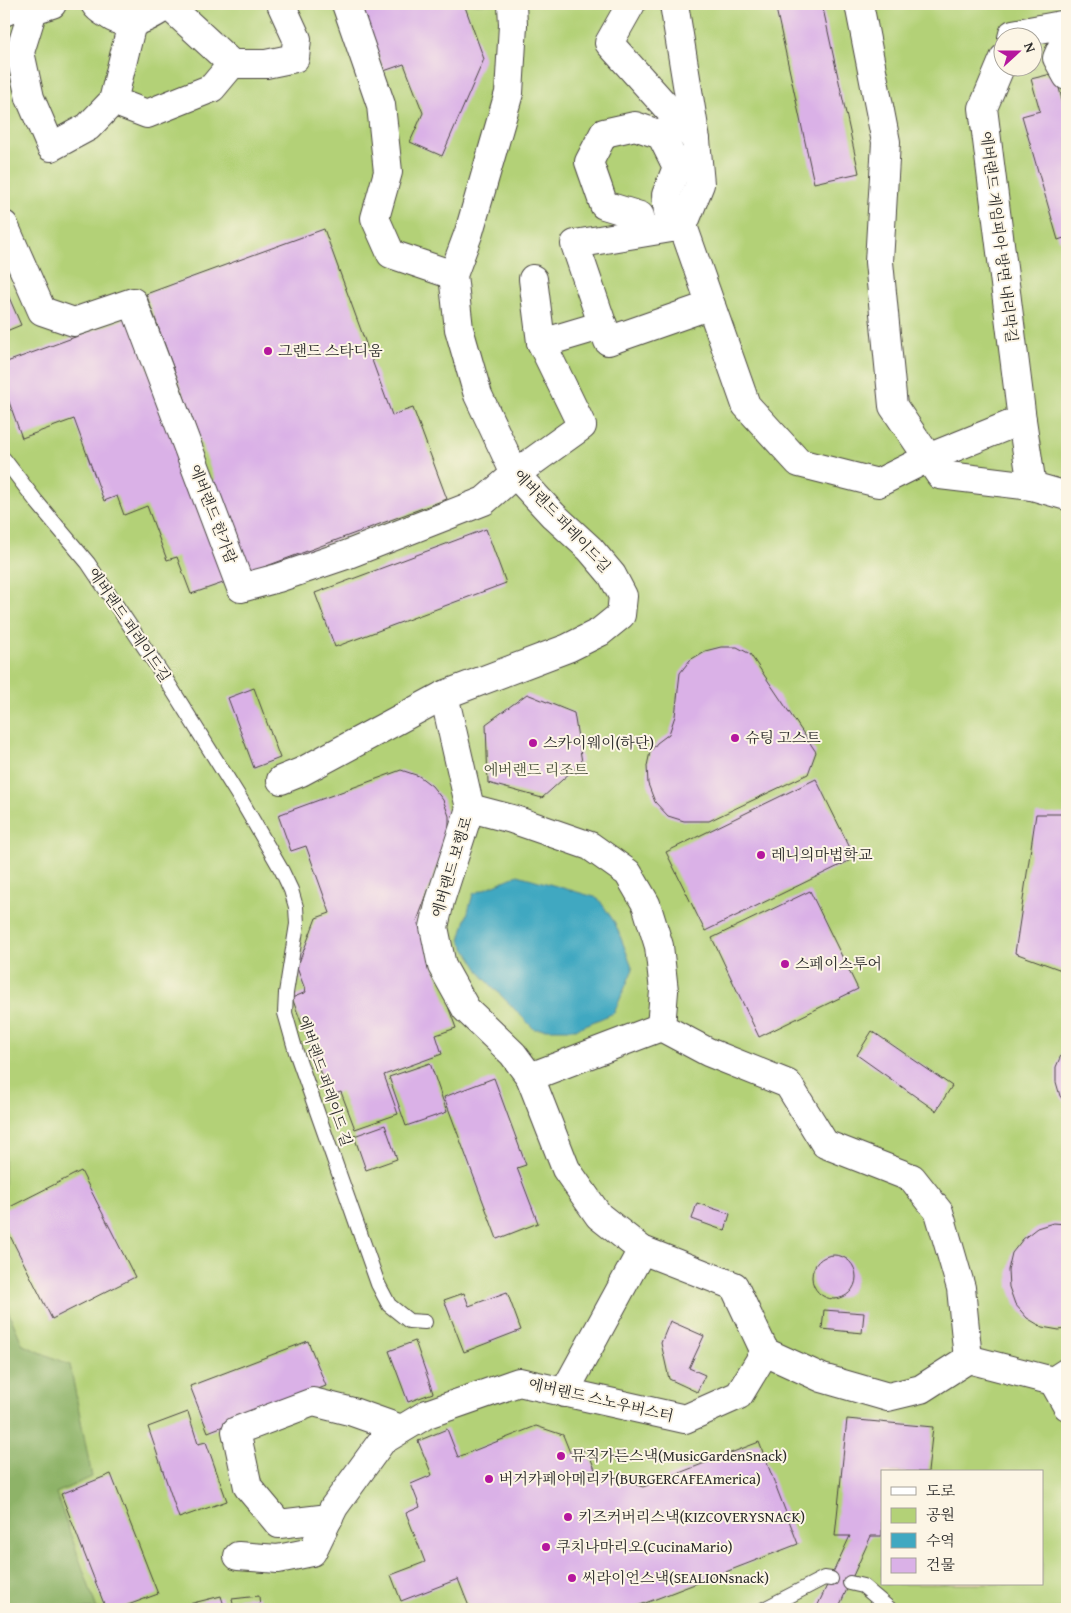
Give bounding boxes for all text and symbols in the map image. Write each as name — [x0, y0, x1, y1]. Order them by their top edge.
north arrow — [994, 28, 1044, 78]
text: N — [1019, 39, 1041, 56]
street label: 에버랜드 게임피아 방면 내리막길 — [976, 130, 1023, 344]
place label: 그랜드 스타디움 — [278, 340, 383, 361]
marker: 그랜드 스타디움 — [262, 345, 274, 357]
street label: 에버랜드 한가람 — [185, 461, 242, 567]
street label: 에버랜드 퍼레이드길 — [509, 465, 616, 577]
street label: 에버랜드 퍼레이드길 — [83, 563, 176, 686]
place label: 슈팅 고스트 — [745, 727, 821, 748]
place label: 스카이웨이(하단) — [543, 732, 654, 753]
marker: 슈팅 고스트 — [729, 732, 741, 744]
marker: 스카이웨이(하단) — [527, 737, 539, 749]
park label: 에버랜드 리조트 — [484, 759, 589, 780]
street label: 에버랜드 보행로 — [426, 813, 477, 920]
place label: 레니의마법학교 — [771, 844, 873, 865]
marker: 레니의마법학교 — [755, 849, 767, 861]
place label: 스페이스투어 — [795, 953, 882, 974]
marker: 스페이스투어 — [779, 958, 791, 970]
street label: 에버랜드 퍼레이드 길 — [293, 1013, 358, 1149]
street label: 에버랜드 스노우버스터 — [527, 1373, 676, 1426]
place label: 뮤직가든스낵(MusicGardenSnack) — [571, 1445, 787, 1466]
marker: 뮤직가든스낵(MusicGardenSnack) — [555, 1450, 567, 1462]
place label: 버거카페아메리카(BURGERCAFEAmerica) — [499, 1468, 761, 1489]
legend — [881, 1470, 1044, 1586]
marker: 버거카페아메리카(BURGERCAFEAmerica) — [483, 1473, 495, 1485]
text: 도로 — [926, 1480, 955, 1501]
text: 공원 — [926, 1504, 955, 1525]
place label: 키즈커버리스낵(KIZCOVERYSNACK) — [578, 1506, 805, 1527]
marker: 키즈커버리스낵(KIZCOVERYSNACK) — [562, 1511, 574, 1523]
text: 수역 — [926, 1530, 955, 1551]
place label: 쿠치나마리오(CucinaMario) — [556, 1536, 733, 1557]
marker: 쿠치나마리오(CucinaMario) — [540, 1541, 552, 1553]
text: 건물 — [926, 1554, 955, 1575]
place label: 씨라이언스낵(SEALIONsnack) — [582, 1567, 769, 1588]
marker: 씨라이언스낵(SEALIONsnack) — [566, 1572, 578, 1584]

